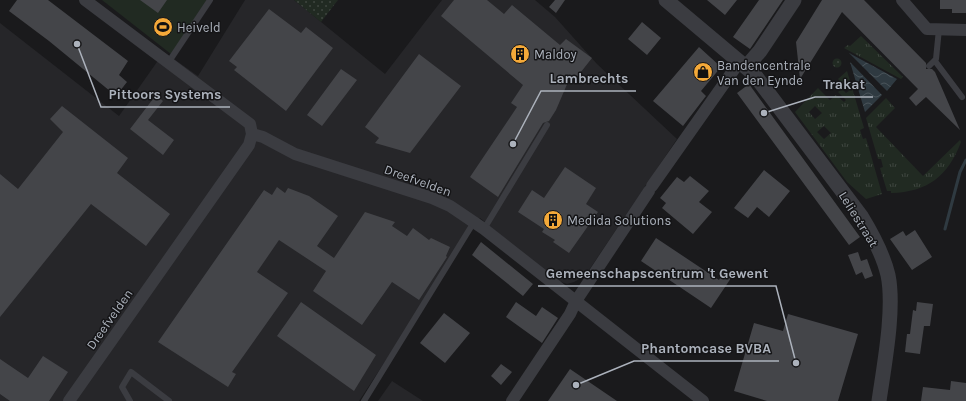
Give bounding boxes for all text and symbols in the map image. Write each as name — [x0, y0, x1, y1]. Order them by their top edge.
sports icon: Heiveld — [152, 16, 174, 38]
place label: Heiveld — [177, 20, 221, 35]
building icon: Maldoy — [509, 43, 531, 65]
place label: Maldoy — [534, 47, 577, 62]
place label: Bandencentrale Van den Eynde — [717, 58, 811, 88]
shop icon: Bandencentrale Van den Eynde — [692, 61, 714, 83]
callout: Lambrechts — [541, 65, 636, 91]
text: Lambrechts — [550, 70, 628, 87]
callout: Trakat — [815, 71, 873, 97]
text: Trakat — [823, 76, 865, 93]
callout: Pittoors Systems — [101, 81, 230, 107]
text: Pittoors Systems — [108, 86, 222, 103]
street label: Dreefvelden — [382, 161, 453, 200]
street label: Leliestraat — [836, 189, 882, 250]
building icon: Medida Solutions — [542, 209, 564, 231]
place label: Medida Solutions — [567, 213, 671, 228]
callout: Gemeenschapscentrum 't Gewent — [538, 260, 776, 286]
text: Gemeenschapscentrum 't Gewent — [546, 265, 769, 282]
street label: Dreefvelden — [83, 286, 136, 352]
callout: Phantomcase BVBA — [634, 335, 779, 361]
text: Phantomcase BVBA — [641, 340, 771, 357]

